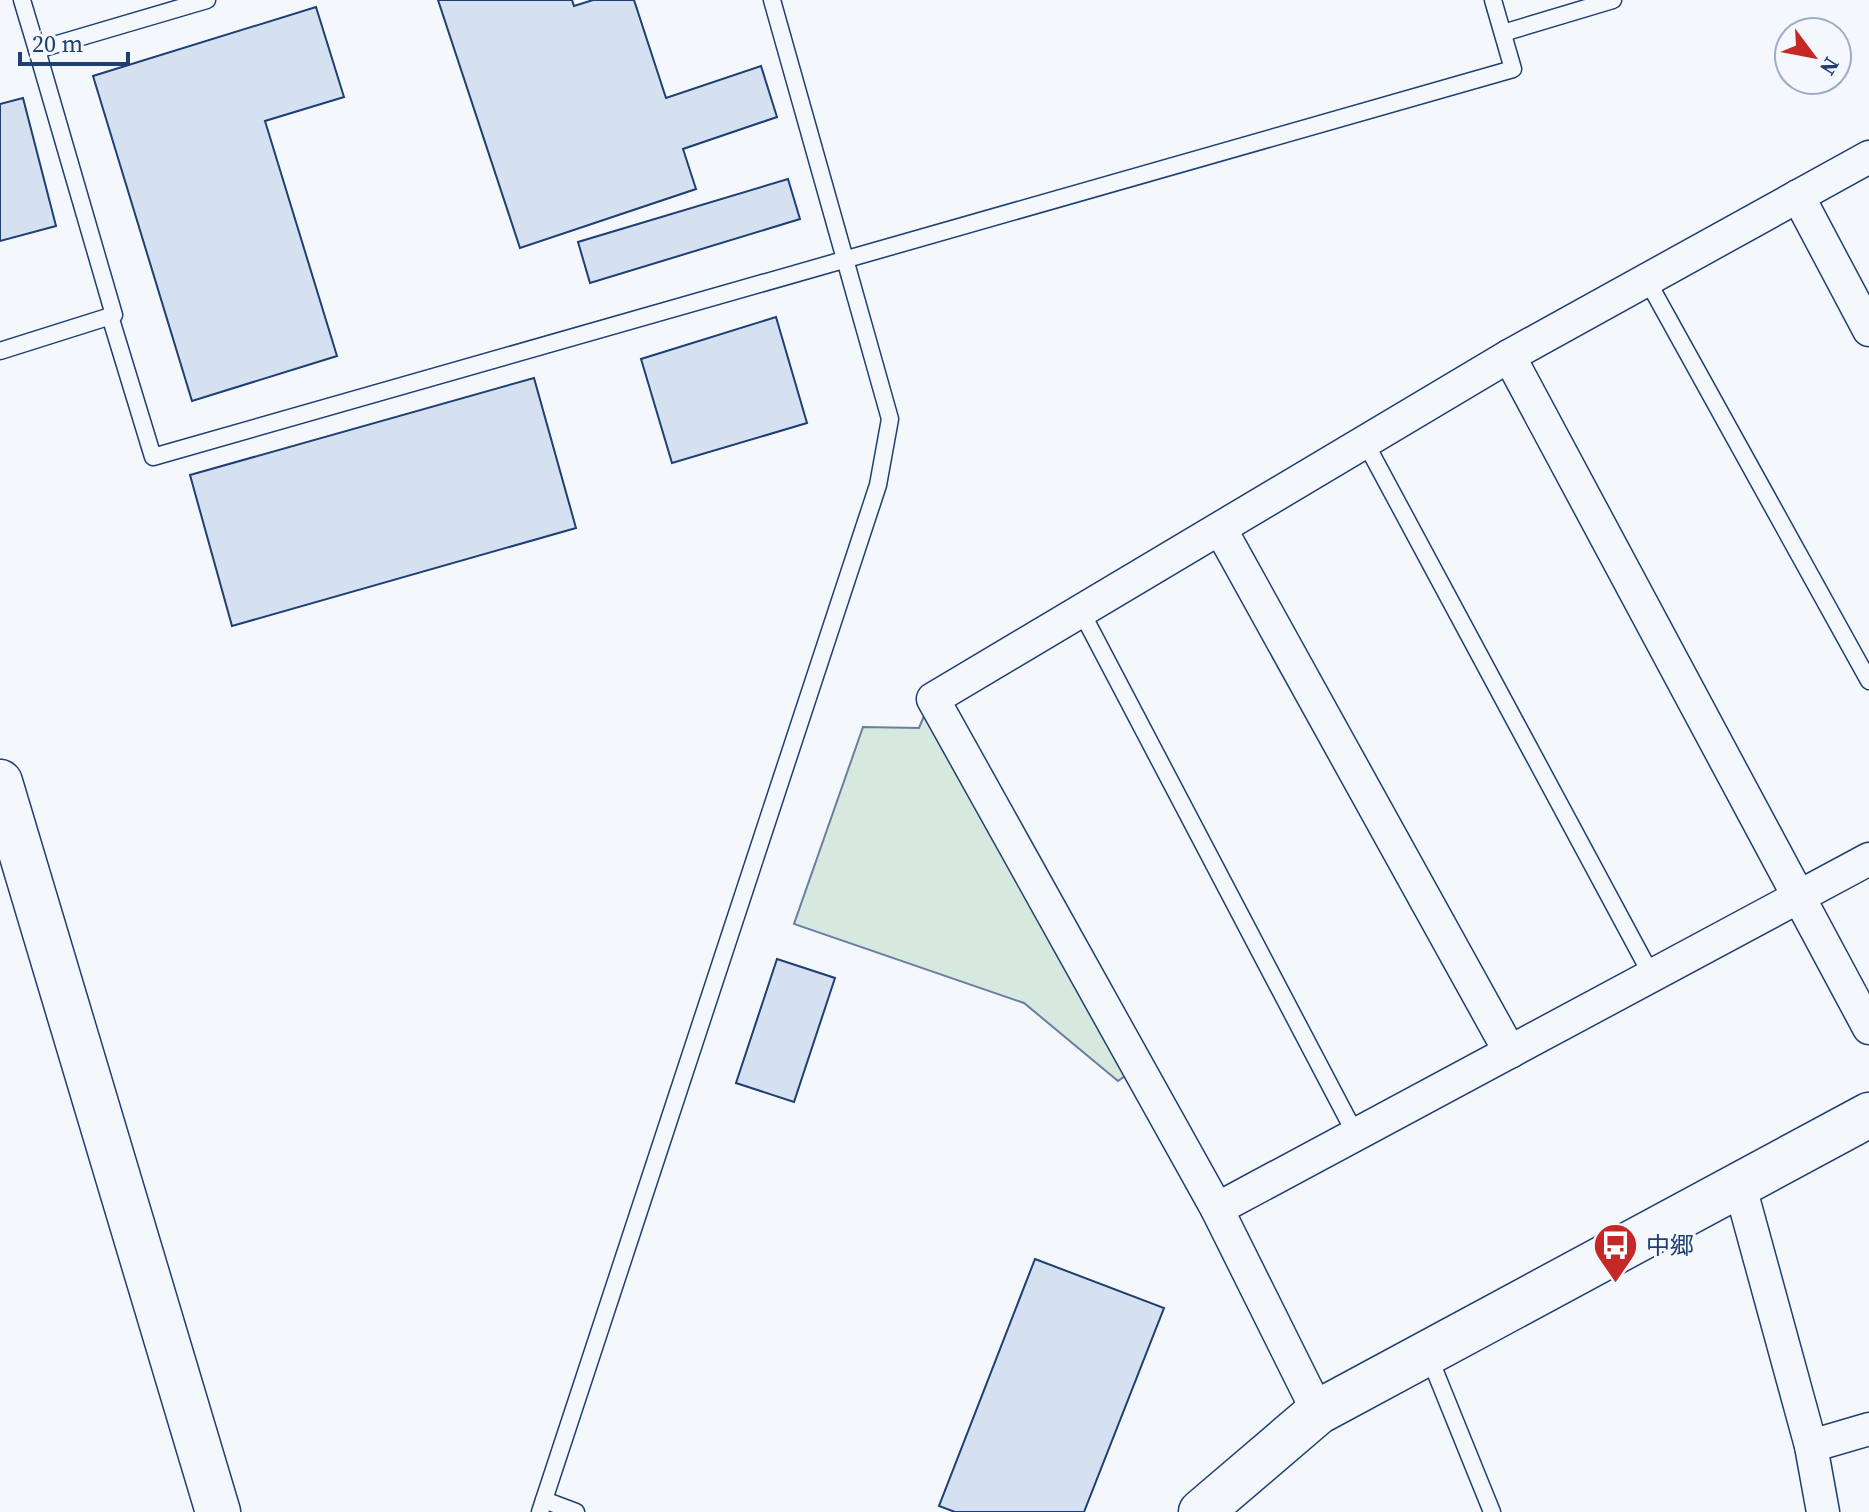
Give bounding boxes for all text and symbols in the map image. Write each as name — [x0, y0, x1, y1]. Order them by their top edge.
scale bar — [20, 16, 128, 66]
north arrow — [1773, 16, 1853, 96]
text: 20 m — [32, 27, 83, 60]
text: N — [1813, 52, 1847, 81]
bus stop icon: 中郷 — [1591, 1222, 1639, 1285]
place label: 中郷 — [1646, 1229, 1694, 1262]

